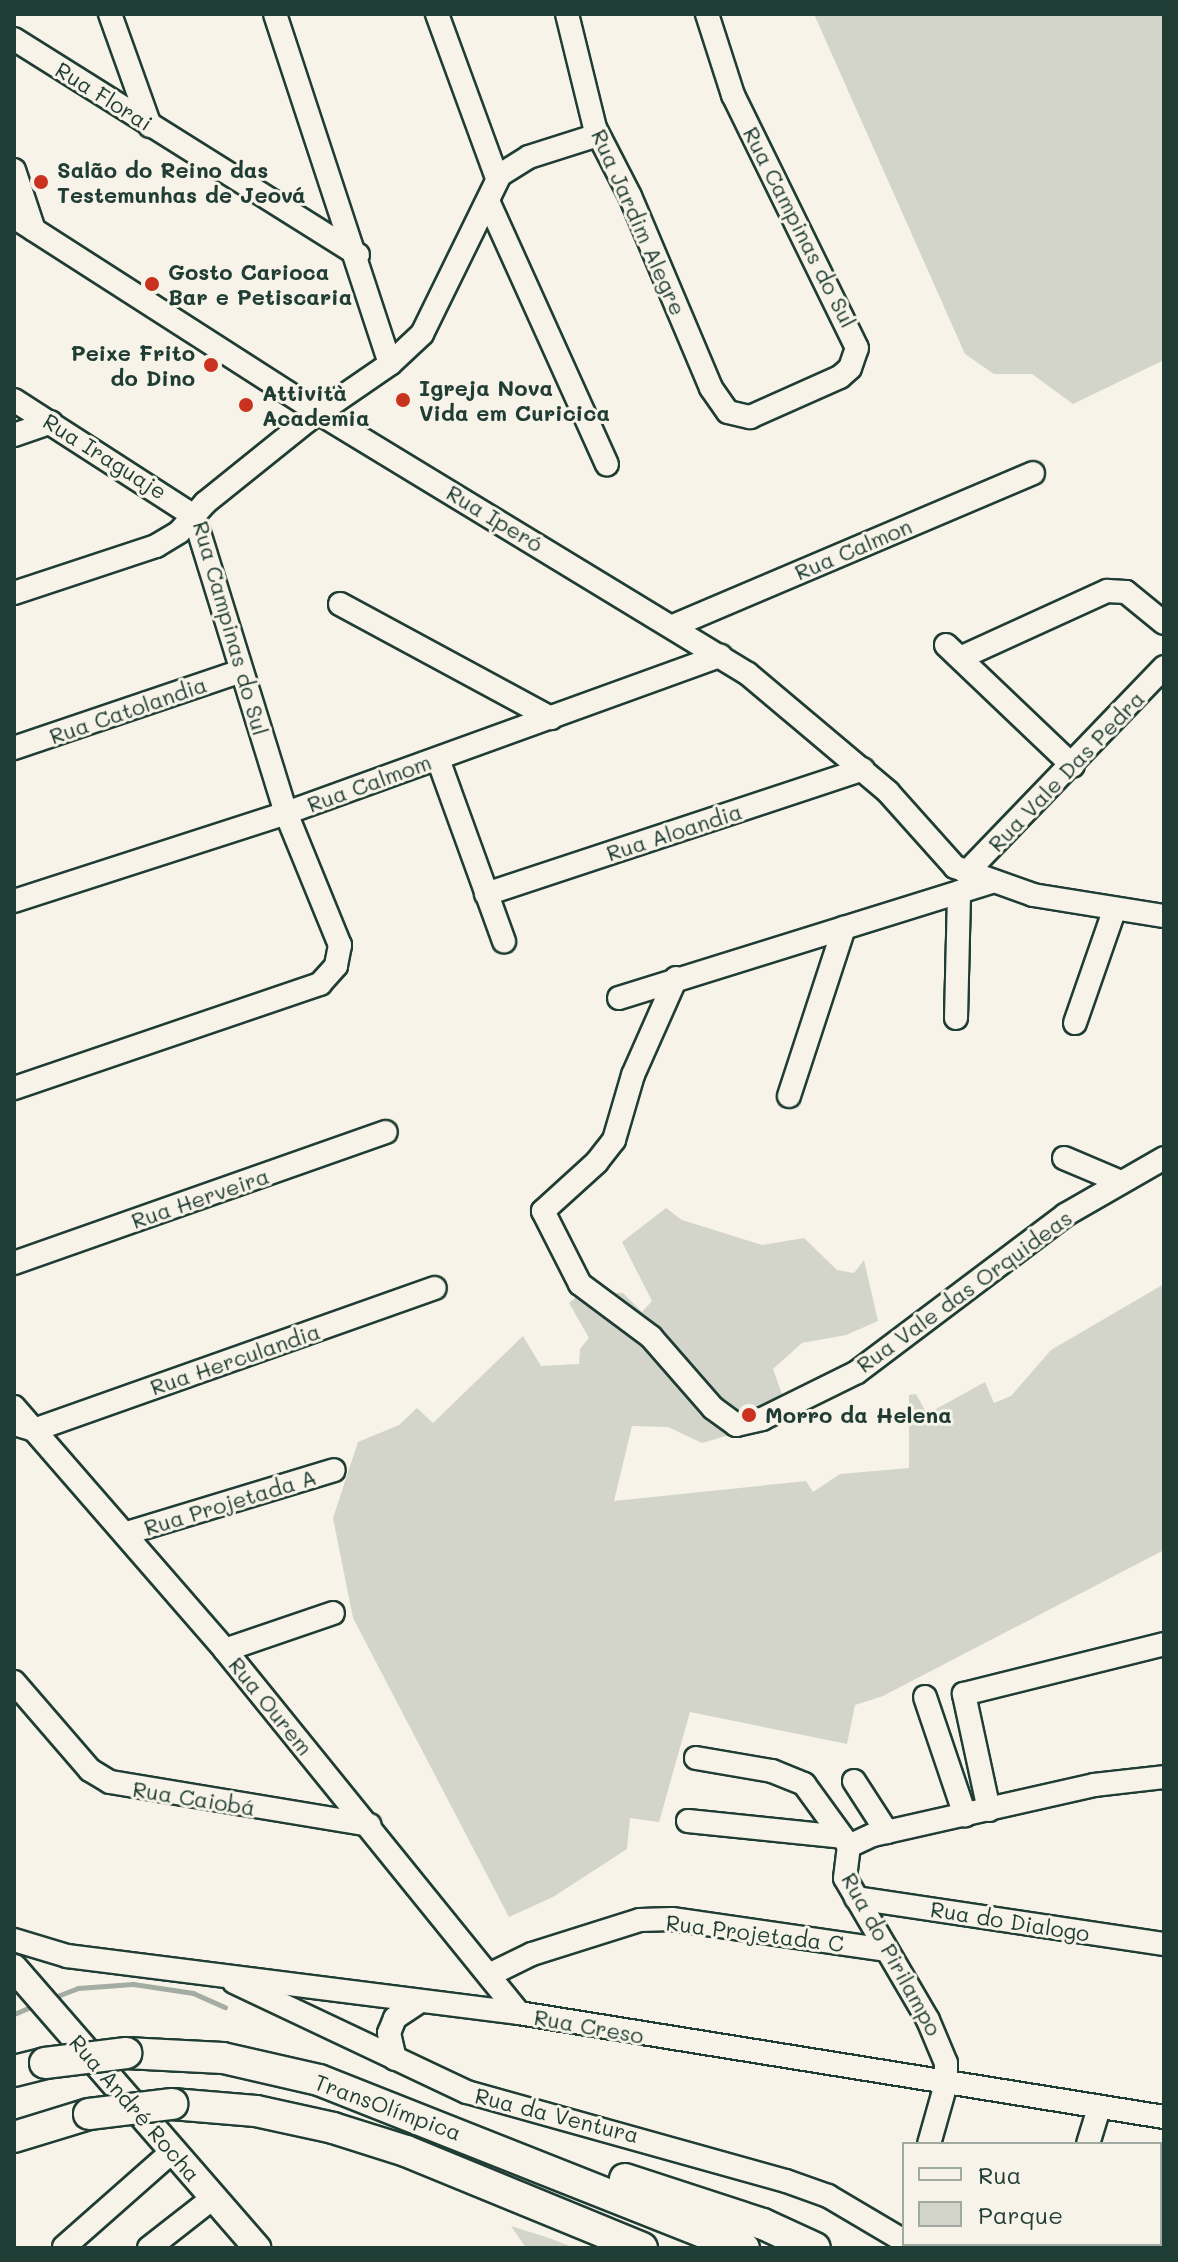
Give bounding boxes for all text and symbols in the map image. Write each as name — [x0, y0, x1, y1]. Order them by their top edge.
street label: Rua Florai — [51, 56, 157, 136]
street label: Rua Campinas do Sul — [738, 122, 862, 332]
street label: Rua Jardim Alegre — [586, 125, 692, 319]
place label: Salão do Reino das Testemunhas de Jeová — [57, 156, 306, 208]
marker: Salão do Reino das Testemunhas de Jeová — [32, 173, 50, 191]
place label: Gosto Carioca Bar e Petiscaria — [168, 258, 352, 310]
marker: Gosto Carioca Bar e Petiscaria — [143, 275, 161, 293]
place label: Peixe Frito do Dino — [71, 339, 195, 390]
marker: Peixe Frito do Dino — [202, 356, 220, 374]
place label: Igreja Nova Vida em Curicica — [419, 374, 610, 426]
place label: Attività Academia — [262, 379, 369, 430]
marker: Igreja Nova Vida em Curicica — [394, 391, 412, 409]
marker: Attività Academia — [237, 396, 255, 414]
street label: Rua Iraguaje — [38, 408, 172, 504]
street label: Rua Iperó — [442, 479, 548, 557]
street label: Rua Calmon — [791, 513, 915, 585]
street label: Rua Campinas do Sul — [188, 518, 274, 738]
street label: Rua Catolandia — [46, 671, 210, 749]
street label: Rua Vale Das Pedra — [982, 685, 1150, 857]
street label: Rua Calmom — [303, 748, 435, 818]
street label: Rua Aloandia — [603, 798, 745, 866]
street label: Rua Herveira — [128, 1162, 272, 1234]
street label: Rua Vale das Orquideas — [851, 1204, 1077, 1378]
street label: Rua Herculandia — [147, 1318, 323, 1400]
place label: Morro da Helena — [765, 1402, 952, 1428]
marker: Morro da Helena — [740, 1406, 758, 1424]
street label: Rua Projetada A — [141, 1463, 319, 1541]
street label: Rua Ourem — [223, 1652, 319, 1760]
street label: Rua Caiobá — [131, 1775, 257, 1821]
street label: Rua do Pirilampo — [836, 1868, 948, 2040]
street label: Rua do Dialogo — [929, 1895, 1091, 1947]
street label: Rua Projetada C — [664, 1909, 846, 1957]
street label: Rua Creso — [532, 2003, 646, 2049]
street label: Rua André Rocha — [64, 2029, 206, 2187]
street label: TransOlímpica — [311, 2068, 465, 2146]
street label: Rua da Ventura — [472, 2082, 642, 2148]
legend — [902, 2142, 1162, 2246]
text: Rua — [978, 2159, 1021, 2190]
text: Parque — [978, 2199, 1063, 2230]

